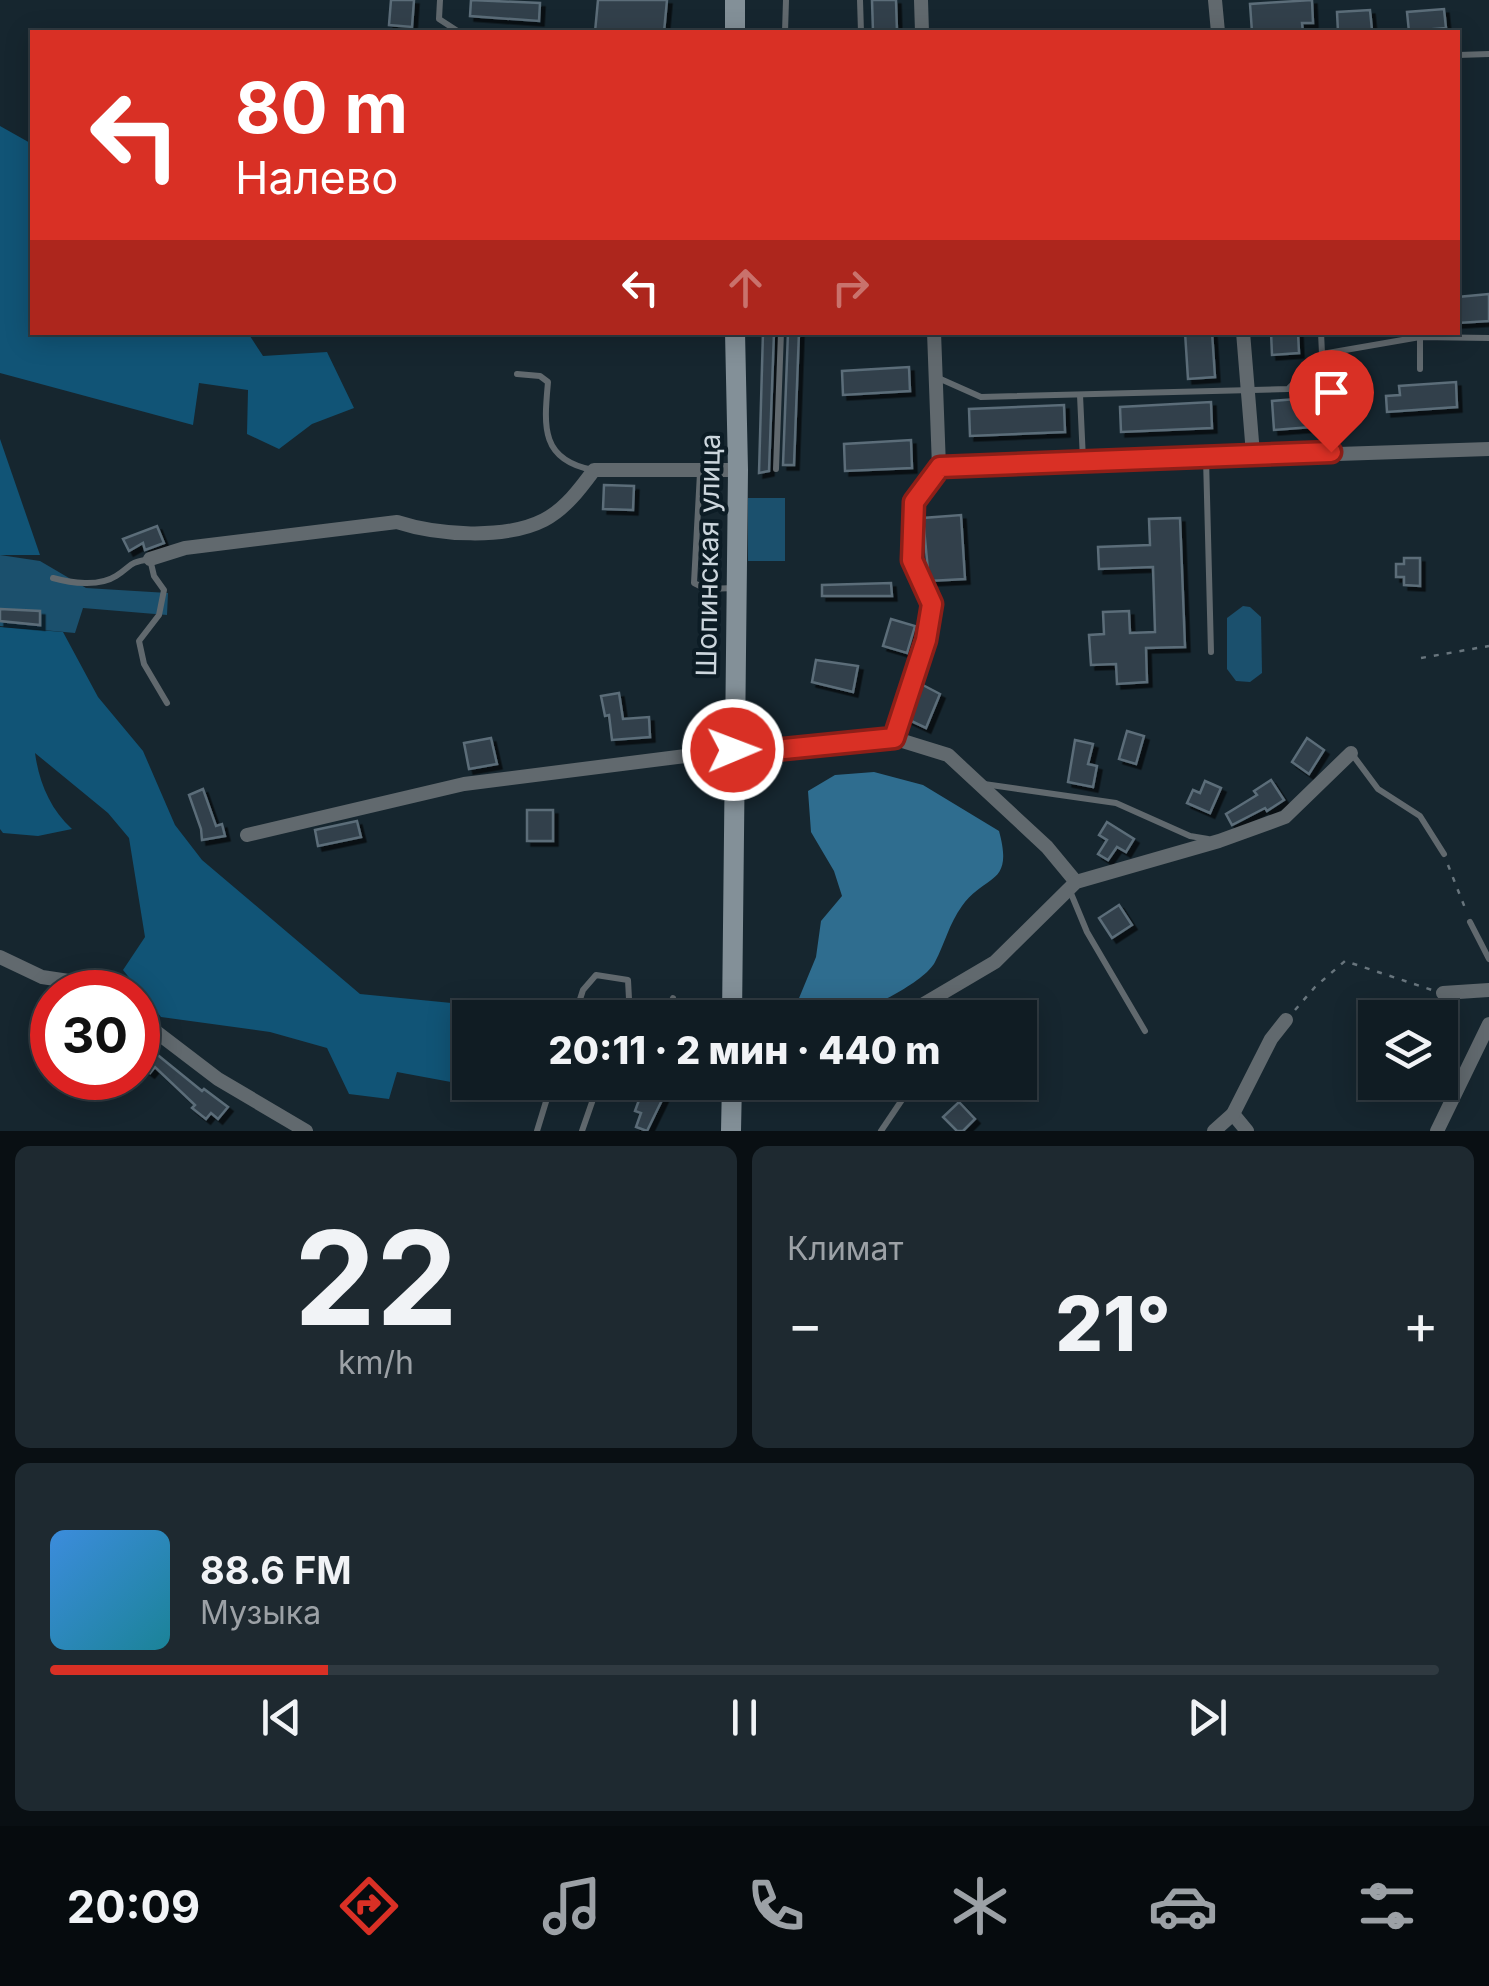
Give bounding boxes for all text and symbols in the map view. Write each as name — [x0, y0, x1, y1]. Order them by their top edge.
text: 80 m — [235, 65, 408, 150]
icon: left — [70, 70, 200, 200]
text: Налево — [235, 150, 398, 205]
icon: left — [613, 260, 668, 315]
icon: ahead — [718, 260, 773, 315]
icon: right — [823, 260, 878, 315]
pin — [1289, 350, 1374, 453]
icon: arrive — [1304, 365, 1359, 420]
street label: Шопинская улица — [689, 433, 727, 677]
position arrow — [681, 698, 785, 802]
speed limit sign: 30 — [30, 970, 160, 1100]
map controls — [1358, 1000, 1458, 1100]
button: layers — [1358, 1000, 1458, 1100]
text: 20:11 · 2 мин · 440 m — [548, 1027, 941, 1073]
text: 22 — [294, 1199, 458, 1356]
text: Климат — [787, 1229, 903, 1268]
text: 21° — [1055, 1278, 1171, 1369]
text: − — [787, 1291, 823, 1357]
text: + — [1403, 1291, 1439, 1357]
text: km/h — [338, 1343, 414, 1382]
text: 88.6 FM — [200, 1547, 352, 1593]
text: Музыка — [200, 1593, 321, 1632]
icon: previous — [254, 1690, 309, 1745]
icon: pause — [717, 1690, 772, 1745]
icon: next — [1180, 1690, 1235, 1745]
icon: directions — [334, 1871, 404, 1941]
icon: music — [537, 1871, 607, 1941]
icon: phone — [741, 1871, 811, 1941]
icon: climate — [945, 1871, 1015, 1941]
icon: car — [1148, 1871, 1218, 1941]
icon: filters — [1352, 1871, 1422, 1941]
text: 20:09 — [67, 1879, 200, 1934]

